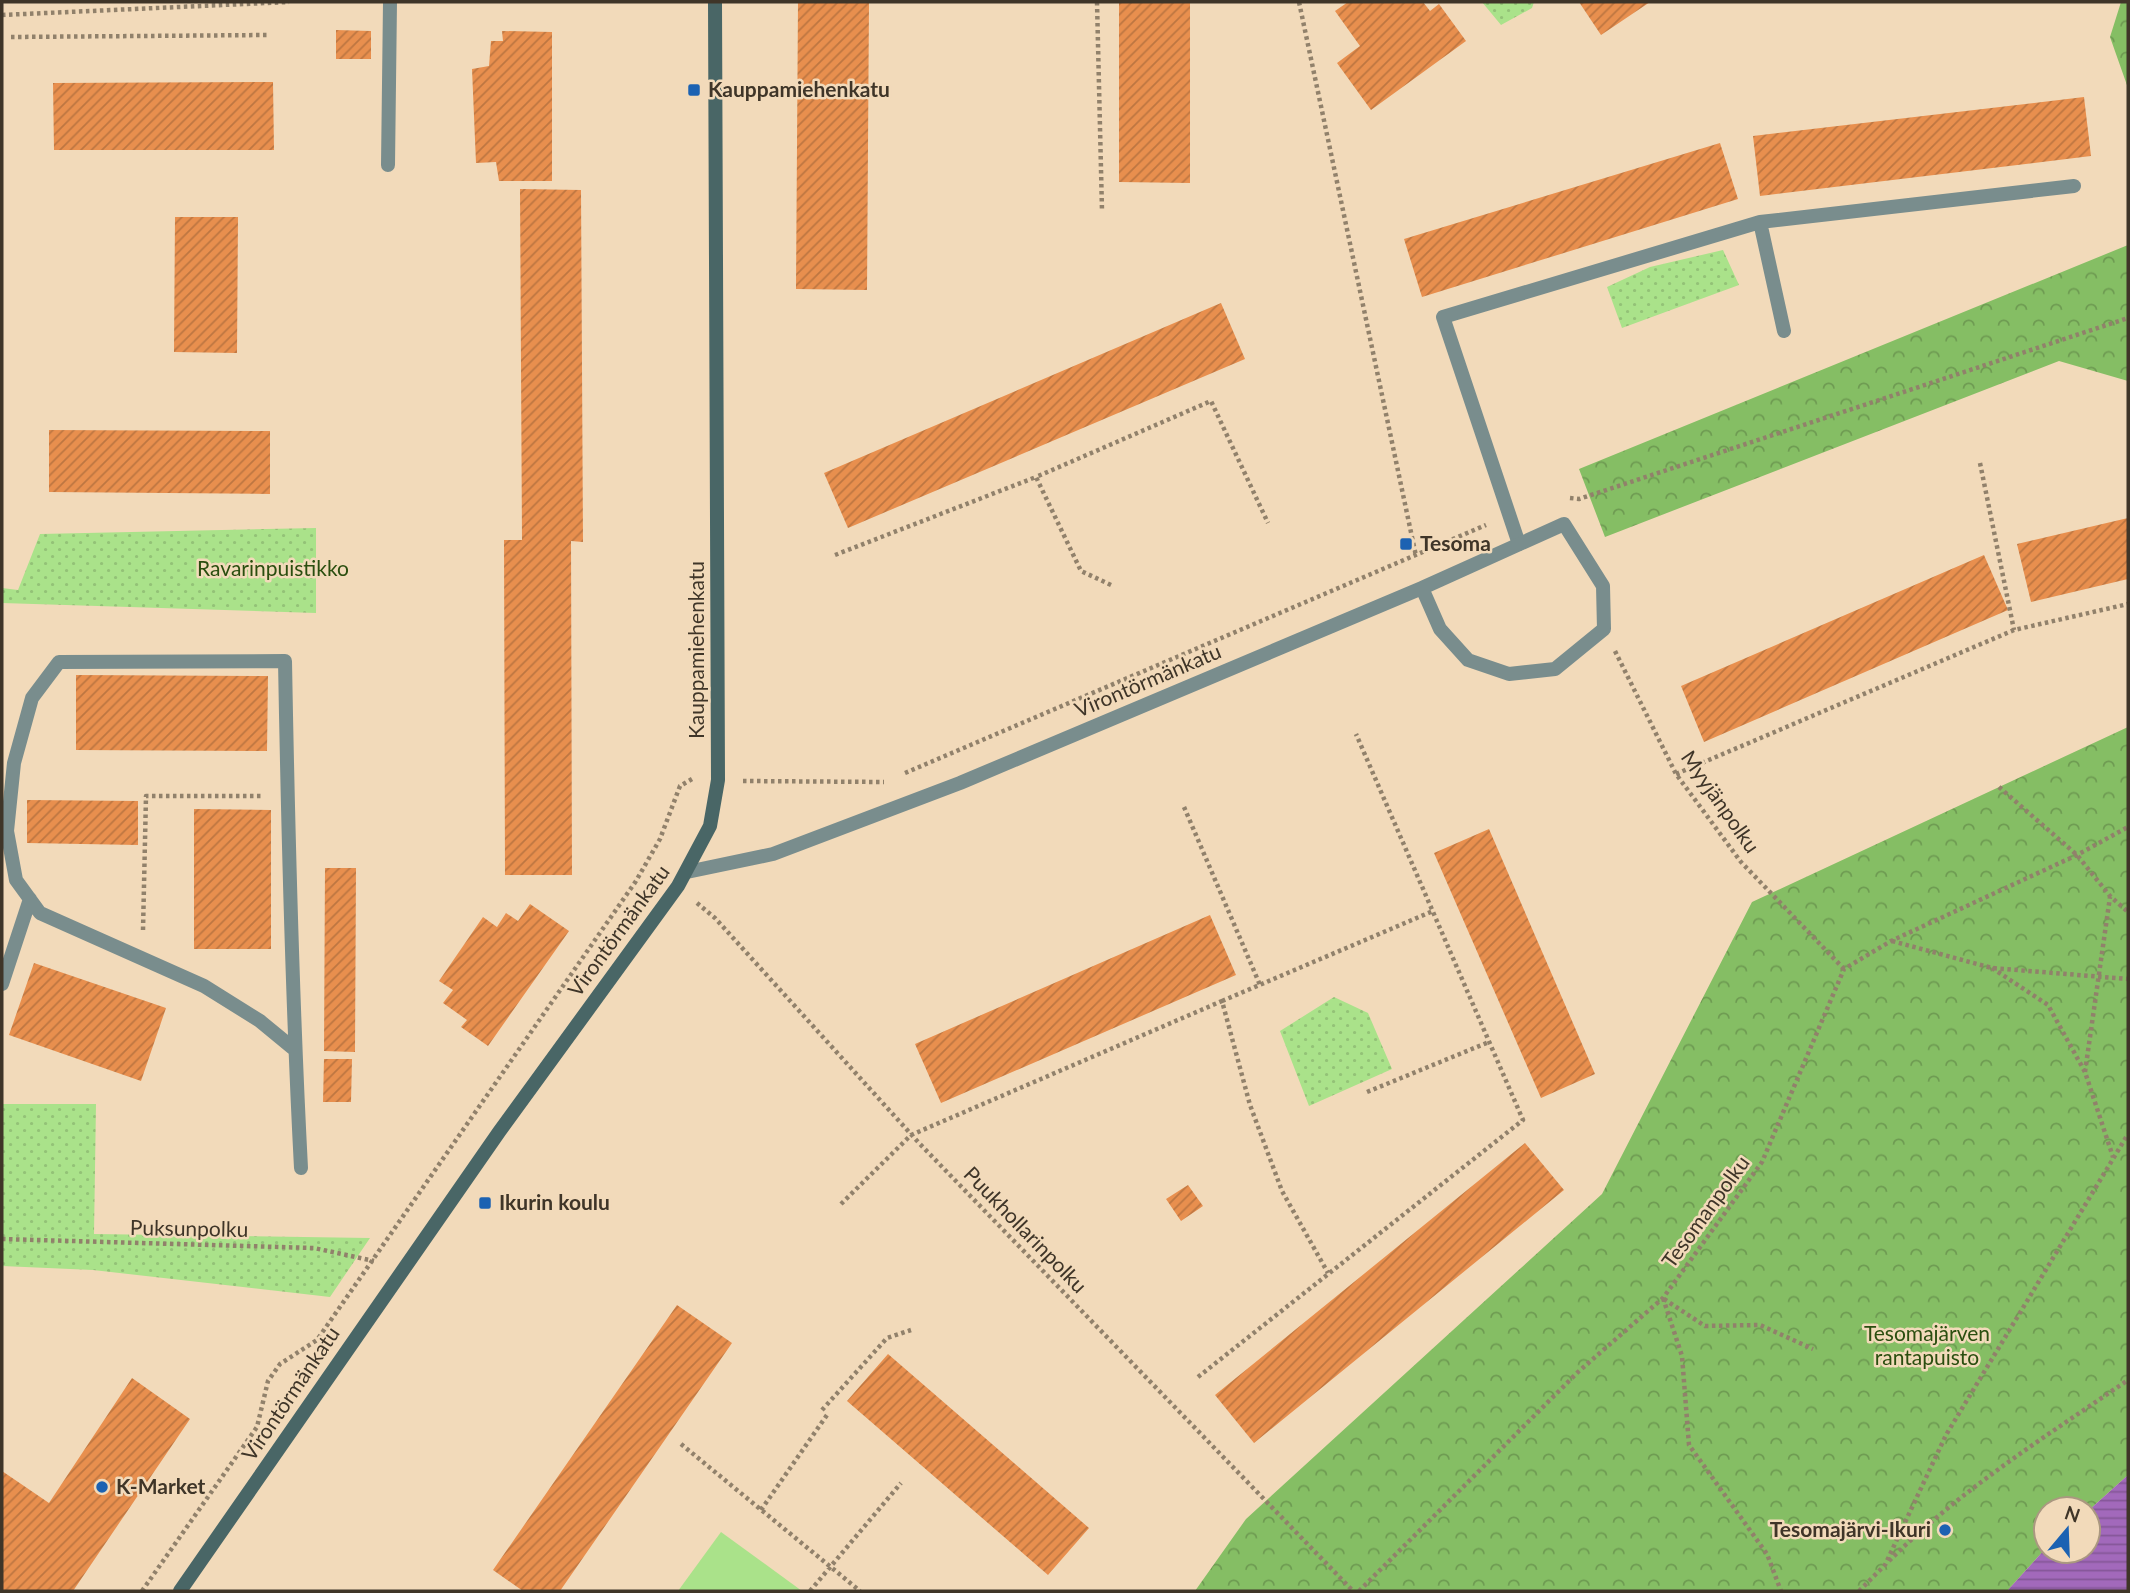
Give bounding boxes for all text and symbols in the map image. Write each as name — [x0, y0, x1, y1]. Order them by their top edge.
place label: Kauppamiehenkatu — [708, 76, 890, 101]
marker: Kauppamiehenkatu — [686, 82, 702, 98]
place label: Tesoma — [1420, 530, 1491, 555]
marker: Tesoma — [1398, 536, 1414, 552]
park label: Ravarinpuistikko — [197, 555, 349, 580]
street label: Kauppamiehenkatu — [683, 561, 708, 739]
street label: Virontörmänkatu — [1070, 638, 1224, 722]
street label: Myyjänpolku — [1677, 745, 1766, 857]
street label: Virontörmänkatu — [562, 859, 674, 1001]
street label: Tesomanpolku — [1656, 1150, 1754, 1272]
street label: Puukhollarinpolku — [959, 1161, 1093, 1297]
place label: Ikurin koulu — [499, 1189, 610, 1214]
marker: Ikurin koulu — [477, 1195, 493, 1211]
street label: Puksunpolku — [130, 1214, 248, 1241]
park label: Tesomajärven rantapuisto — [1864, 1320, 1990, 1369]
street label: Virontörmänkatu — [236, 1321, 344, 1465]
place label: K-Market — [116, 1473, 206, 1498]
marker: K-Market — [94, 1479, 110, 1495]
north arrow — [2032, 1495, 2102, 1565]
text: N — [2062, 1500, 2083, 1527]
place label: Tesomajärvi-Ikuri — [1770, 1516, 1931, 1541]
marker: Tesomajärvi-Ikuri — [1937, 1522, 1953, 1538]

